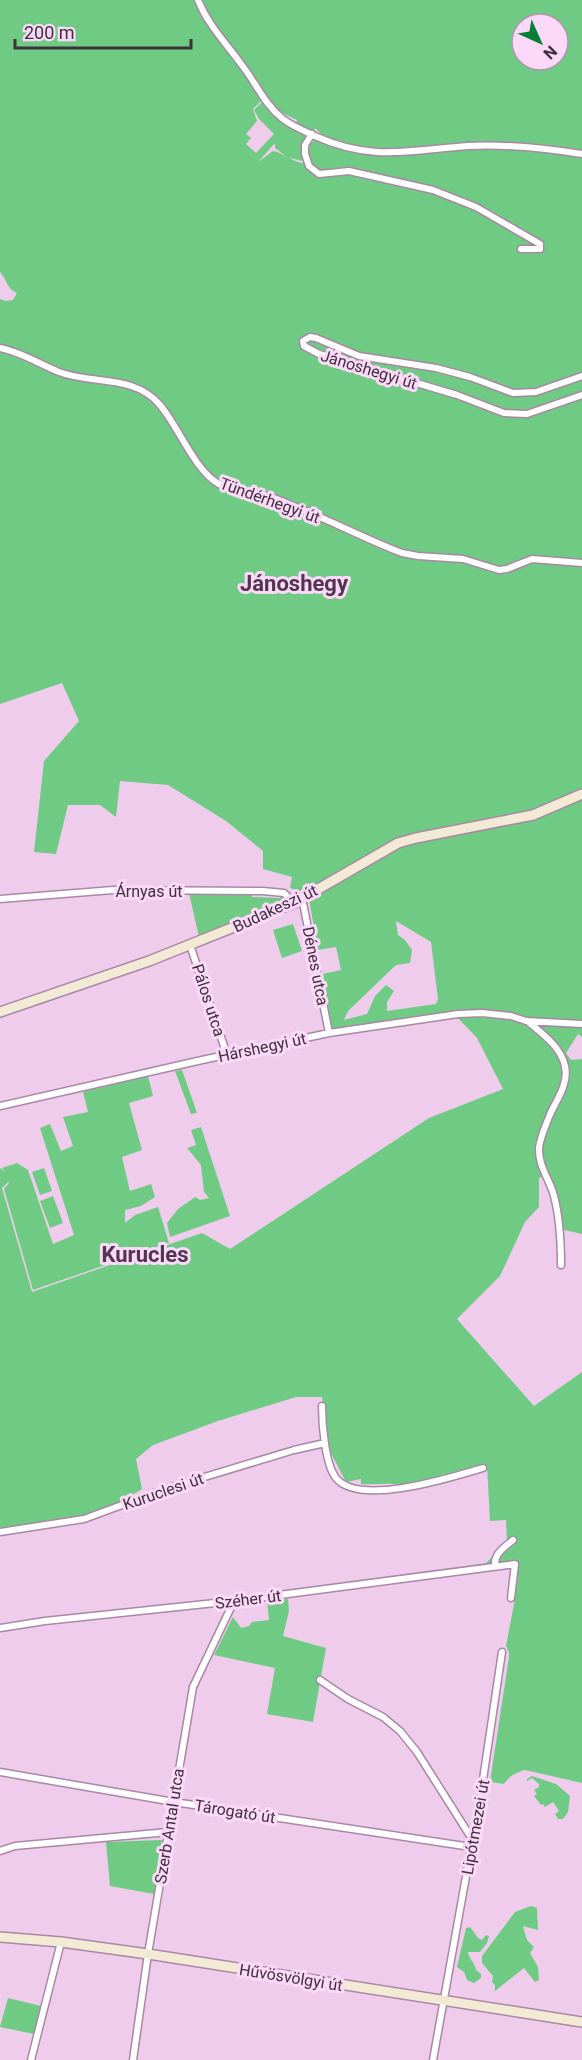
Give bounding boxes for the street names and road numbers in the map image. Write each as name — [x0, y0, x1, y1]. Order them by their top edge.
street label: Jánoshegyi út — [318, 346, 419, 393]
street label: Tündérhegyi út — [217, 474, 322, 527]
street label: Budakeszi út — [230, 881, 320, 936]
street label: Árnyas út — [115, 882, 183, 901]
street label: Dénes utca — [299, 925, 332, 1007]
street label: Pálos utca — [188, 962, 229, 1039]
street label: Hárshegyi út — [216, 1029, 308, 1066]
street label: Kuruclesi út — [120, 1469, 206, 1514]
street label: Széher út — [214, 1586, 282, 1613]
street label: Szerb Antal utca — [151, 1767, 188, 1885]
street label: Lipótmezei út — [458, 1778, 493, 1876]
street label: Tárogató út — [193, 1796, 277, 1827]
street label: Hűvösvölgyi út — [238, 1960, 344, 1995]

